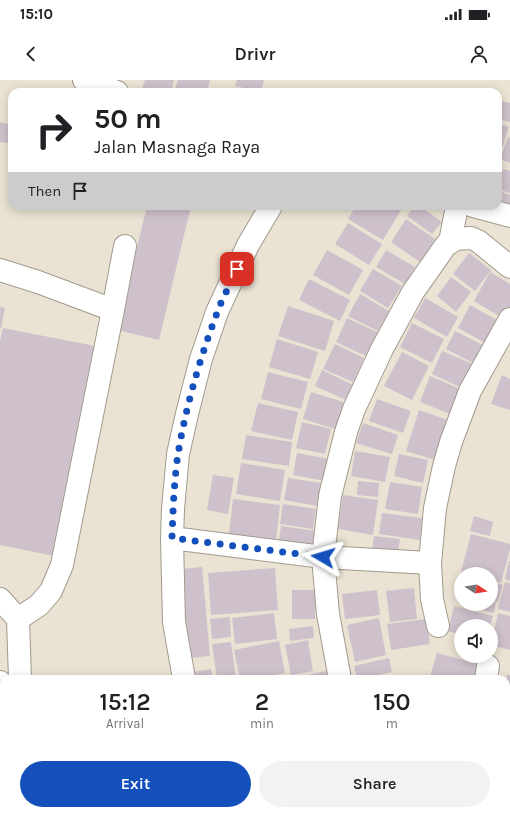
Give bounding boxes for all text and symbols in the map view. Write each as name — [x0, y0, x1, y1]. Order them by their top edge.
text: 15:10 — [20, 5, 53, 23]
icon: back — [20, 43, 42, 65]
text: Drivr — [234, 43, 276, 65]
icon: person — [468, 43, 490, 65]
text: 50 m — [94, 102, 162, 135]
icon: right — [28, 104, 80, 156]
text: Jalan Masnaga Raya — [94, 136, 260, 158]
icon: arrive — [69, 180, 91, 202]
text: Then — [28, 182, 61, 200]
pin — [220, 252, 254, 286]
icon: arrive — [226, 258, 248, 280]
position arrow — [302, 536, 344, 578]
north arrow — [454, 567, 498, 611]
map controls — [454, 567, 498, 663]
button: sound — [454, 619, 498, 663]
text: 15:12 — [99, 688, 151, 716]
text: 2 — [255, 688, 269, 716]
text: 150 — [373, 688, 411, 716]
text: Arrival — [106, 716, 144, 731]
text: min — [250, 716, 274, 731]
text: m — [386, 716, 398, 731]
button: Exit — [20, 761, 251, 807]
button: Share — [259, 761, 490, 807]

